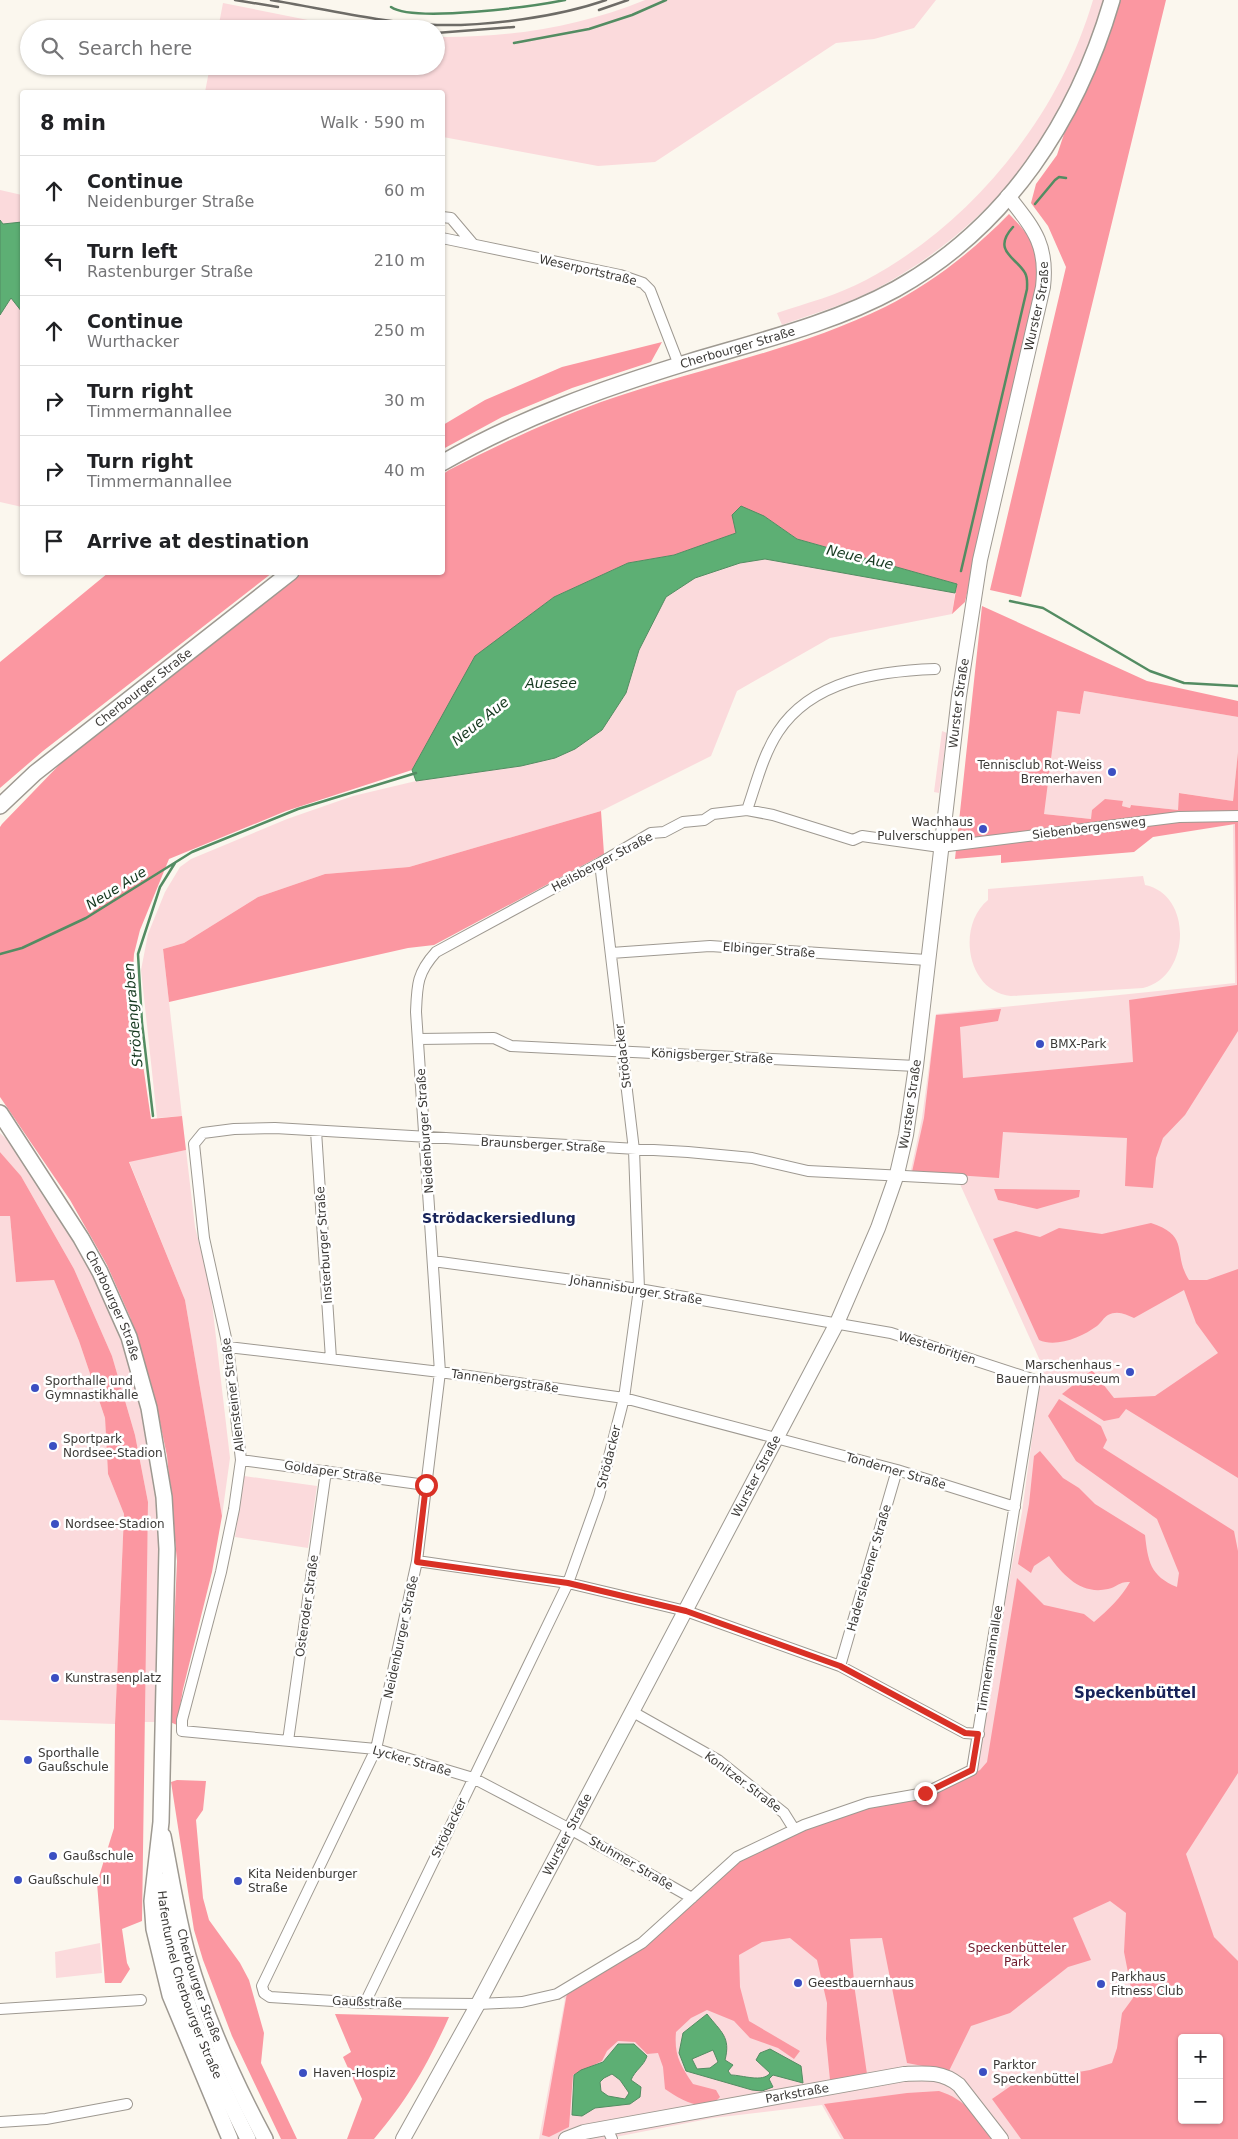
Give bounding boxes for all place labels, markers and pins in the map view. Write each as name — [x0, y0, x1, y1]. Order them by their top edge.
place label: Tennisclub Rot-Weiss Bremerhaven — [976, 758, 1102, 786]
marker: Tennisclub Rot-Weiss Bremerhaven — [1106, 766, 1118, 778]
place label: Wachhaus Pulverschuppen — [877, 815, 973, 843]
marker: Wachhaus Pulverschuppen — [977, 823, 989, 835]
place label: BMX-Park — [1050, 1037, 1107, 1051]
marker: BMX-Park — [1034, 1038, 1046, 1050]
place label: Marschenhaus - Bauernhausmuseum — [996, 1358, 1120, 1386]
marker: Marschenhaus - Bauernhausmuseum — [1124, 1366, 1136, 1378]
place label: Sporthalle und Gymnastikhalle — [45, 1374, 138, 1402]
marker: Sporthalle und Gymnastikhalle — [29, 1382, 41, 1394]
place label: Sportpark Nordsee-Stadion — [63, 1432, 163, 1460]
marker: Sportpark Nordsee-Stadion — [47, 1440, 59, 1452]
place label: Nordsee-Stadion — [65, 1517, 165, 1531]
marker: Nordsee-Stadion — [49, 1518, 61, 1530]
place label: Kunstrasenplatz — [65, 1671, 161, 1685]
marker: Kunstrasenplatz — [49, 1672, 61, 1684]
place label: Sporthalle Gaußschule — [38, 1746, 109, 1774]
marker: Sporthalle Gaußschule — [22, 1754, 34, 1766]
place label: Gaußschule — [63, 1849, 134, 1863]
marker: Gaußschule — [47, 1850, 59, 1862]
place label: Kita Neidenburger Straße — [248, 1867, 357, 1895]
place label: Gaußschule II — [28, 1873, 110, 1887]
marker: Gaußschule II — [12, 1874, 24, 1886]
marker: Kita Neidenburger Straße — [232, 1875, 244, 1887]
place label: Parkhaus Fitness Club — [1111, 1970, 1183, 1998]
place label: Geestbauernhaus — [808, 1976, 914, 1990]
marker: Geestbauernhaus — [792, 1977, 804, 1989]
marker: Parkhaus Fitness Club — [1095, 1978, 1107, 1990]
place label: Parktor Speckenbüttel — [993, 2058, 1079, 2086]
place label: Haven-Hospiz — [313, 2066, 396, 2080]
marker: Parktor Speckenbüttel — [977, 2066, 989, 2078]
marker: Haven-Hospiz — [297, 2067, 309, 2079]

